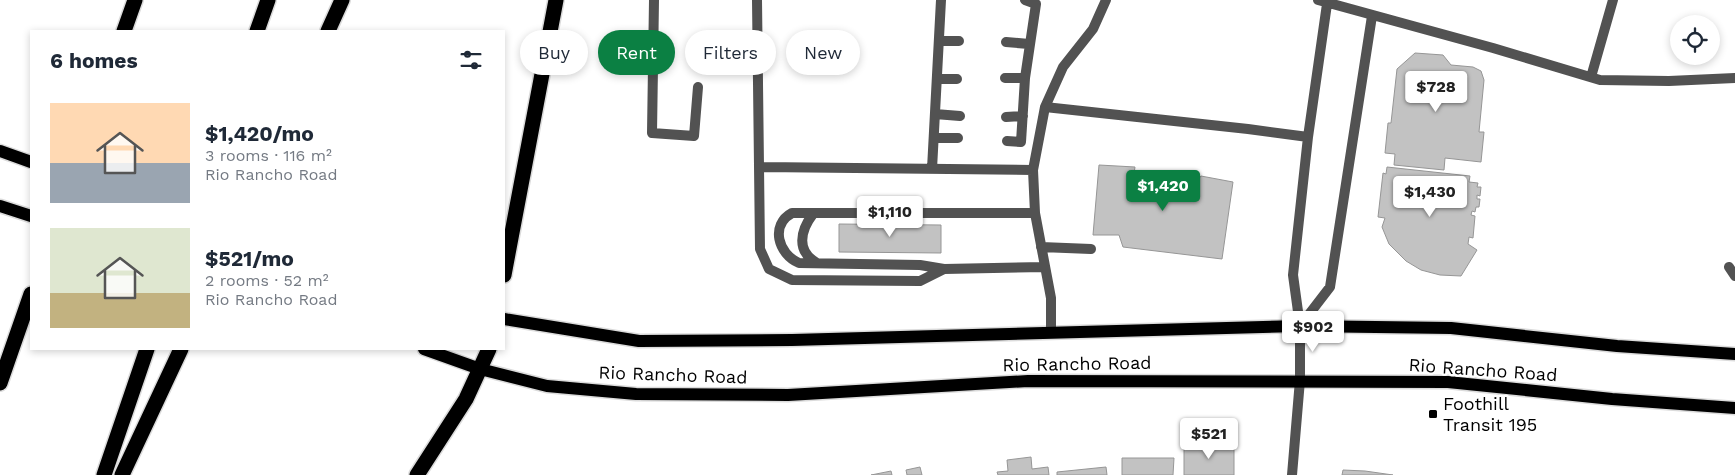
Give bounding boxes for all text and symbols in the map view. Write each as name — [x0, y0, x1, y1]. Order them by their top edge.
map controls — [1670, 15, 1720, 65]
button: locate — [1670, 15, 1720, 65]
chip: Buy — [520, 30, 588, 75]
chip: Rent — [598, 30, 675, 75]
chip: Filters — [685, 30, 776, 75]
chip: New — [786, 30, 860, 75]
icon: filters — [457, 46, 485, 74]
text: 6 homes — [50, 48, 138, 73]
pin: $728 — [1406, 70, 1466, 113]
text: $728 — [1416, 77, 1456, 96]
text: $1,420/mo — [205, 121, 314, 146]
icon: home — [90, 123, 150, 183]
text: 3 rooms · 116 m² — [205, 146, 332, 165]
text: Rio Rancho Road — [205, 165, 337, 184]
pin: $1,420 — [1122, 170, 1204, 212]
text: $1,420 — [1137, 176, 1189, 195]
pin: $1,430 — [1389, 176, 1471, 218]
text: $1,430 — [1404, 182, 1456, 201]
pin: $1,110 — [849, 196, 931, 238]
text: $1,110 — [868, 202, 912, 221]
text: $521/mo — [205, 246, 294, 271]
icon: home — [90, 248, 150, 308]
text: 2 rooms · 52 m² — [205, 271, 329, 290]
text: Rio Rancho Road — [205, 290, 337, 309]
pin: $902 — [1283, 310, 1343, 353]
text: $902 — [1293, 317, 1333, 336]
street label: Rio Rancho Road — [1002, 352, 1152, 375]
street label: Rio Rancho Road — [1408, 354, 1558, 385]
street label: Rio Rancho Road — [598, 361, 748, 388]
place label: Foothill Transit 195 — [1443, 393, 1537, 435]
marker: Foothill Transit 195 — [1427, 408, 1439, 420]
pin: $521 — [1179, 418, 1239, 460]
text: $521 — [1191, 424, 1227, 443]

